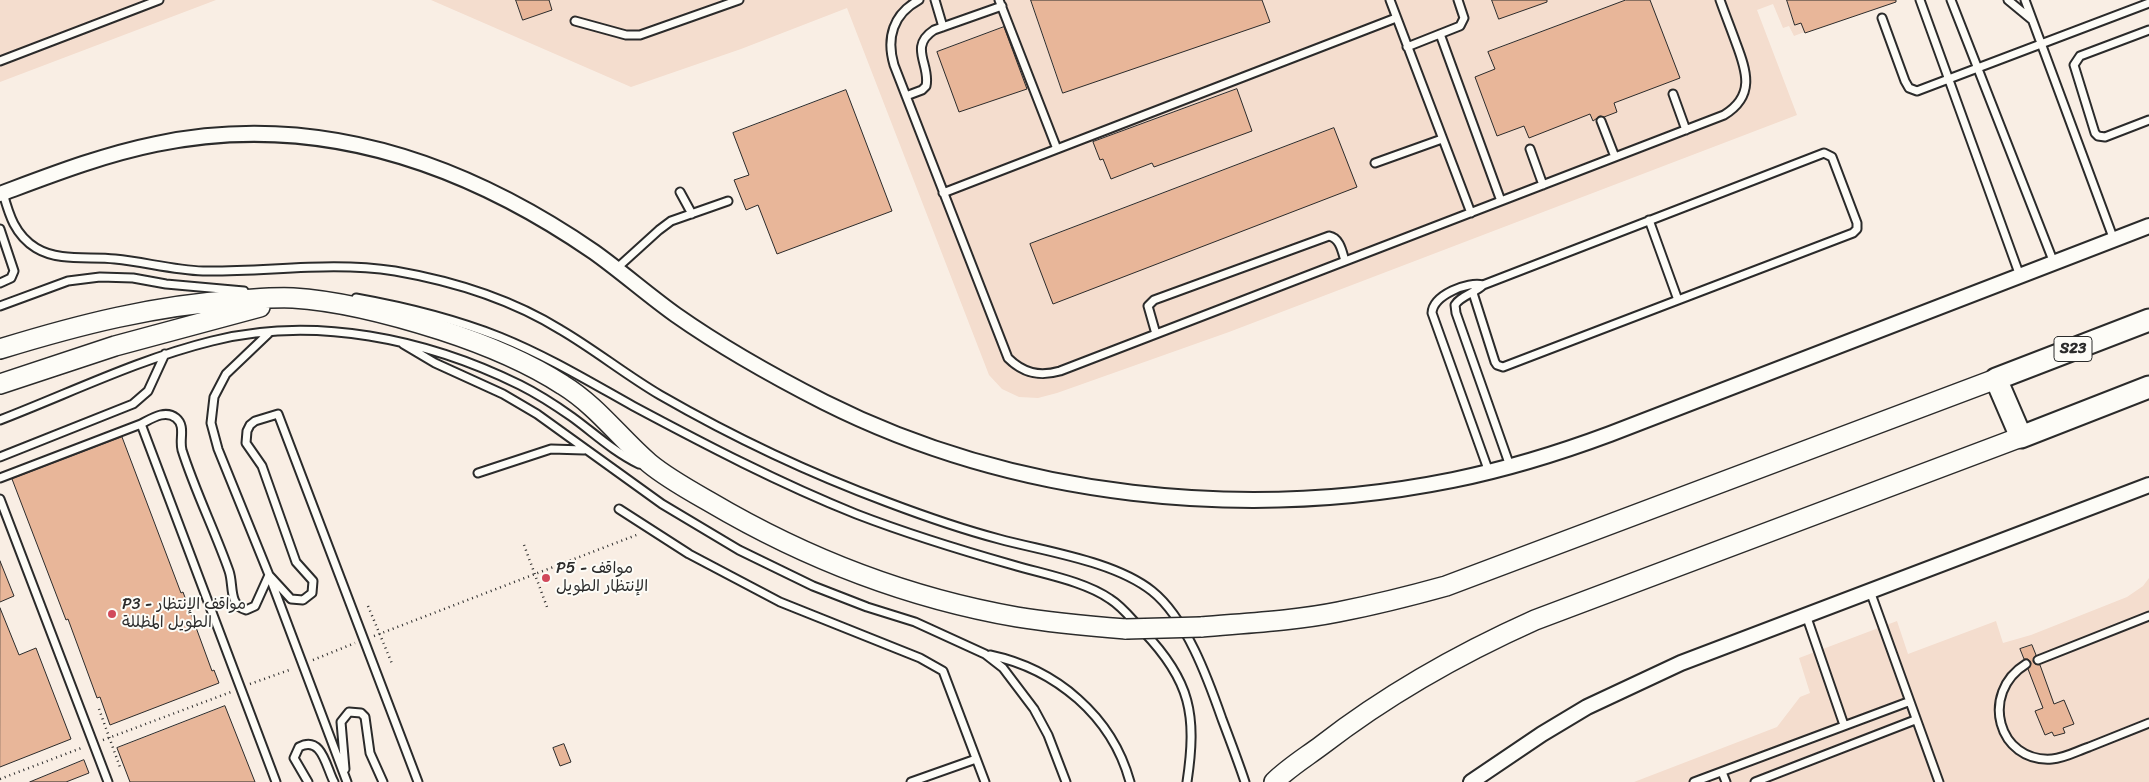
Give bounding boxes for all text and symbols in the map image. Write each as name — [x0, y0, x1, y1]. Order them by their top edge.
road number: S23 — [2054, 336, 2092, 362]
place label: P5 - مواقف الإنتظار الطويل — [556, 559, 648, 597]
marker: P5 - مواقف الإنتظار الطويل — [540, 572, 552, 584]
place label: P3 - مواقف الإنتظار الطويل المظللة — [122, 595, 246, 633]
marker: P3 - مواقف الإنتظار الطويل المظللة — [106, 608, 118, 620]

